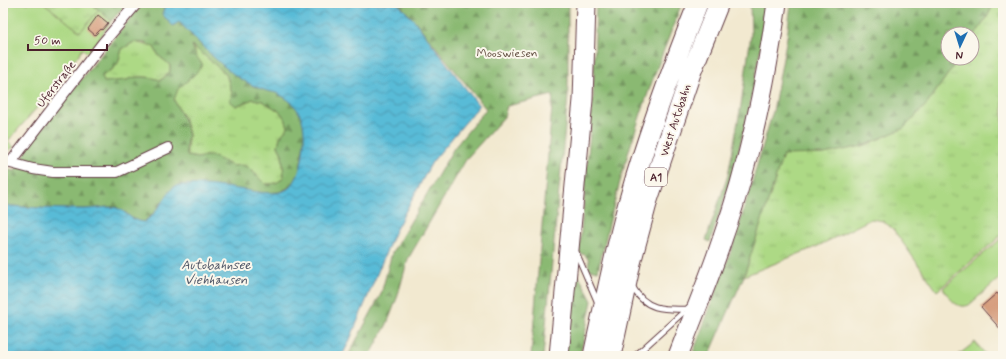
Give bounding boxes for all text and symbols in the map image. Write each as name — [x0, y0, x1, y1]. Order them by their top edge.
scale bar — [28, 26, 107, 52]
north arrow — [940, 26, 980, 66]
text: 50 m — [34, 33, 61, 49]
park label: Mooswiesen — [476, 46, 538, 62]
text: N — [955, 48, 964, 62]
street label: Uferstraße — [33, 58, 80, 111]
street label: West Autobahn — [657, 82, 695, 159]
road number: A1 — [645, 168, 667, 186]
water label: Autobahnsee Viehhausen — [181, 257, 252, 289]

